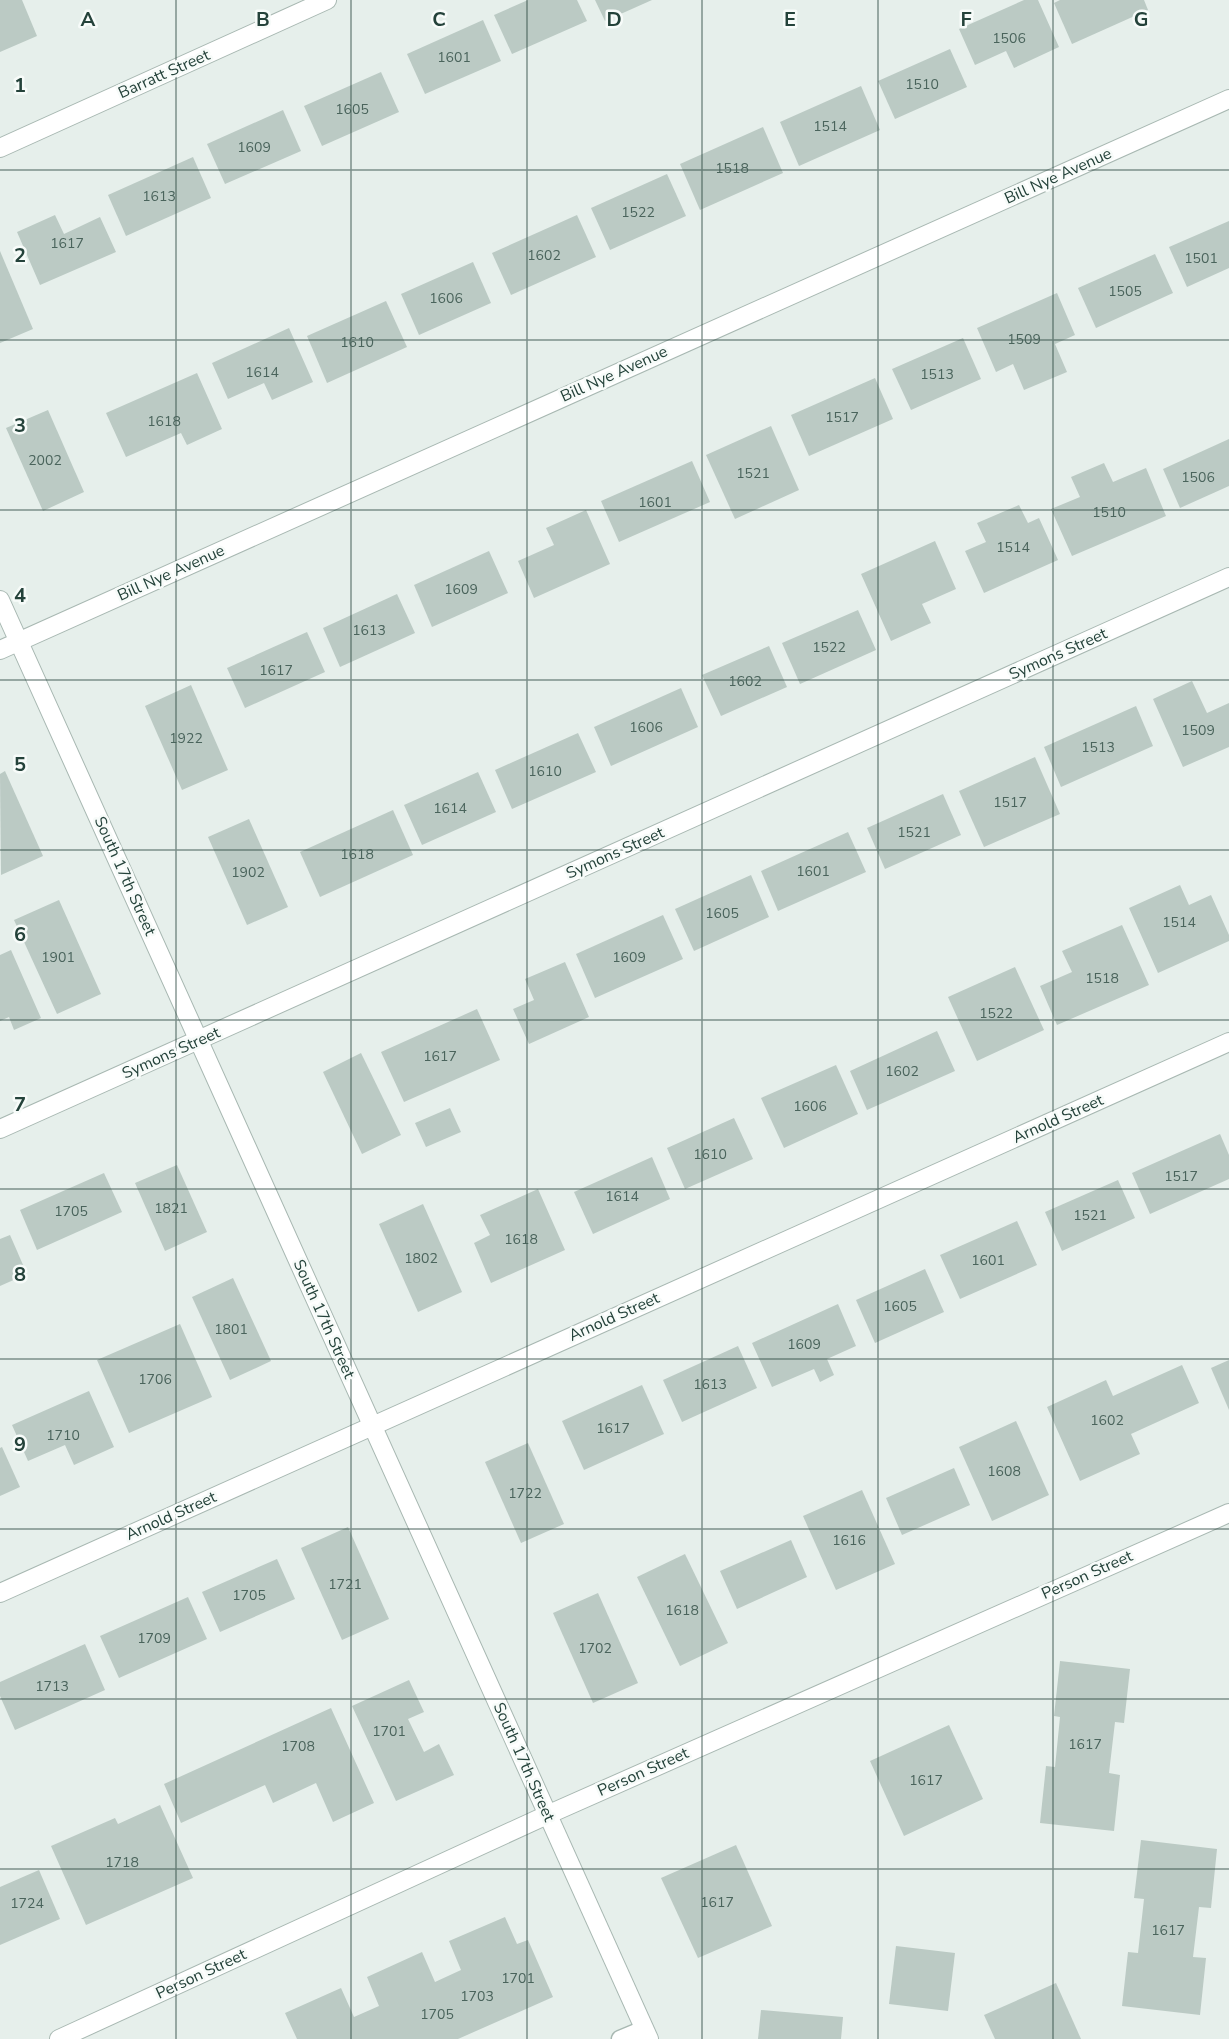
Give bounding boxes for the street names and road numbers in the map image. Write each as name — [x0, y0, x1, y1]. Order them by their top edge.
street label: Barratt Street — [115, 44, 214, 104]
street label: Bill Nye Avenue — [1001, 143, 1115, 209]
street label: Bill Nye Avenue — [557, 341, 671, 407]
street label: Bill Nye Avenue — [114, 540, 228, 606]
street label: Symons Street — [1006, 622, 1111, 685]
street label: South 17th Street — [89, 813, 161, 939]
street label: Symons Street — [563, 821, 668, 884]
street label: Symons Street — [119, 1021, 224, 1084]
street label: Arnold Street — [1009, 1089, 1107, 1149]
street label: South 17th Street — [288, 1256, 360, 1382]
street label: Arnold Street — [565, 1287, 663, 1347]
street label: Arnold Street — [122, 1486, 220, 1546]
street label: Person Street — [1038, 1545, 1136, 1605]
street label: South 17th Street — [488, 1699, 560, 1825]
street label: Person Street — [594, 1742, 692, 1802]
street label: Person Street — [152, 1943, 250, 2005]

